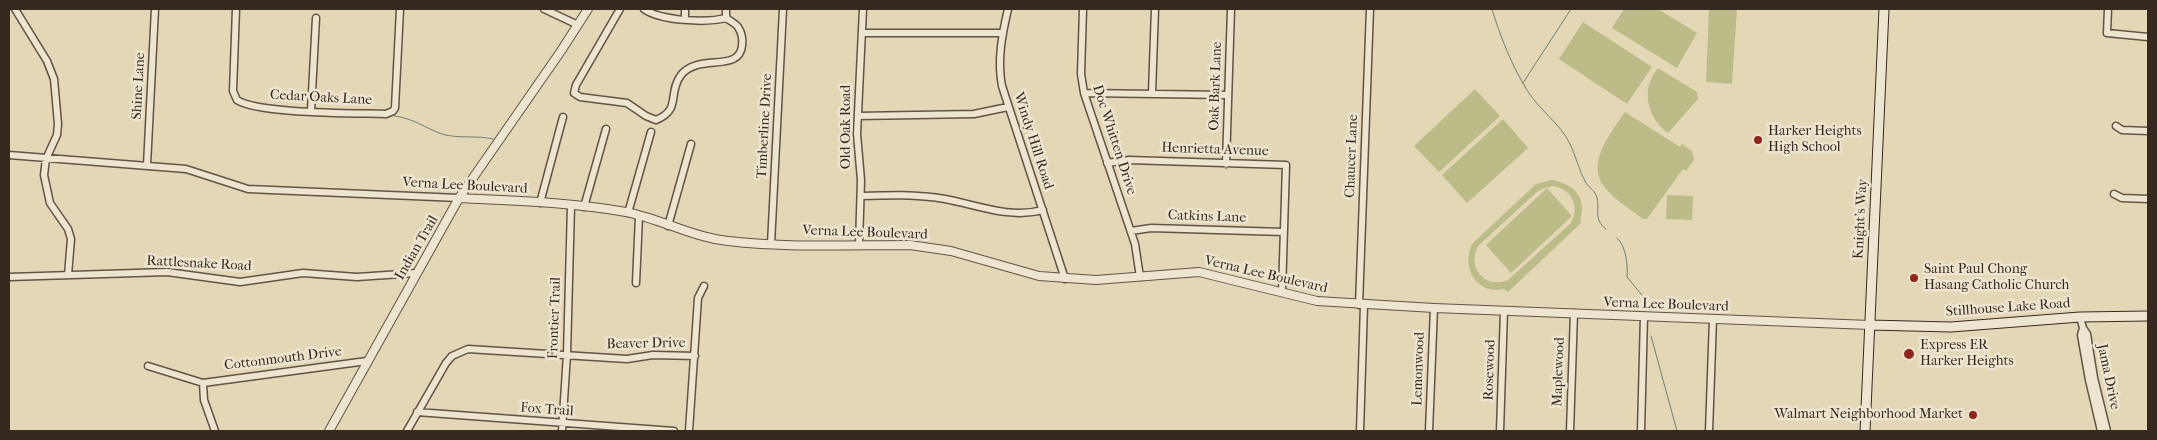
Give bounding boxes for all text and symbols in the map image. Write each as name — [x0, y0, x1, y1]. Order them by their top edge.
street label: Oak Bark Lane — [1206, 41, 1226, 131]
street label: Shine Lane — [129, 52, 149, 120]
street label: Timberline Drive — [754, 73, 776, 179]
street label: Doc Whitten Drive — [1088, 83, 1140, 197]
street label: Old Oak Road — [839, 85, 855, 169]
street label: Cedar Oaks Lane — [270, 87, 372, 109]
street label: Windy Hill Road — [1009, 90, 1057, 192]
street label: Chaucer Lane — [1342, 114, 1362, 198]
place label: Harker Heights High School — [1768, 124, 1862, 156]
marker: Harker Heights High School — [1752, 134, 1764, 146]
street label: Henrietta Avenue — [1161, 140, 1269, 160]
street label: Verna Lee Boulevard — [402, 174, 528, 198]
street label: Knight's Way — [1851, 179, 1871, 259]
street label: Catkins Lane — [1167, 207, 1247, 227]
street label: Indian Trail — [392, 213, 442, 283]
street label: Verna Lee Boulevard — [802, 222, 928, 244]
street label: Rattlesnake Road — [146, 253, 252, 275]
street label: Verna Lee Boulevard — [1203, 253, 1329, 297]
place label: Saint Paul Chong Hasang Catholic Church — [1924, 262, 2069, 294]
marker: Saint Paul Chong Hasang Catholic Church — [1908, 272, 1920, 284]
street label: Frontier Trail — [545, 277, 565, 359]
street label: Verna Lee Boulevard — [1603, 294, 1729, 316]
street label: Stillhouse Lake Road — [1945, 295, 2071, 321]
street label: Lemonwood — [1409, 332, 1429, 406]
street label: Beaver Drive — [606, 335, 686, 353]
street label: Maplewood — [1549, 337, 1569, 407]
place label: Express ER Harker Heights — [1920, 338, 2014, 371]
street label: Rosewood — [1481, 339, 1499, 401]
street label: Cottonmouth Drive — [223, 343, 343, 375]
street label: Jama Drive — [2093, 343, 2123, 411]
marker: Express ER Harker Heights — [1902, 347, 1916, 361]
street label: Fox Trail — [520, 400, 574, 420]
place label: Walmart Neighborhood Market — [1774, 407, 1963, 423]
marker: Walmart Neighborhood Market — [1967, 409, 1979, 421]

